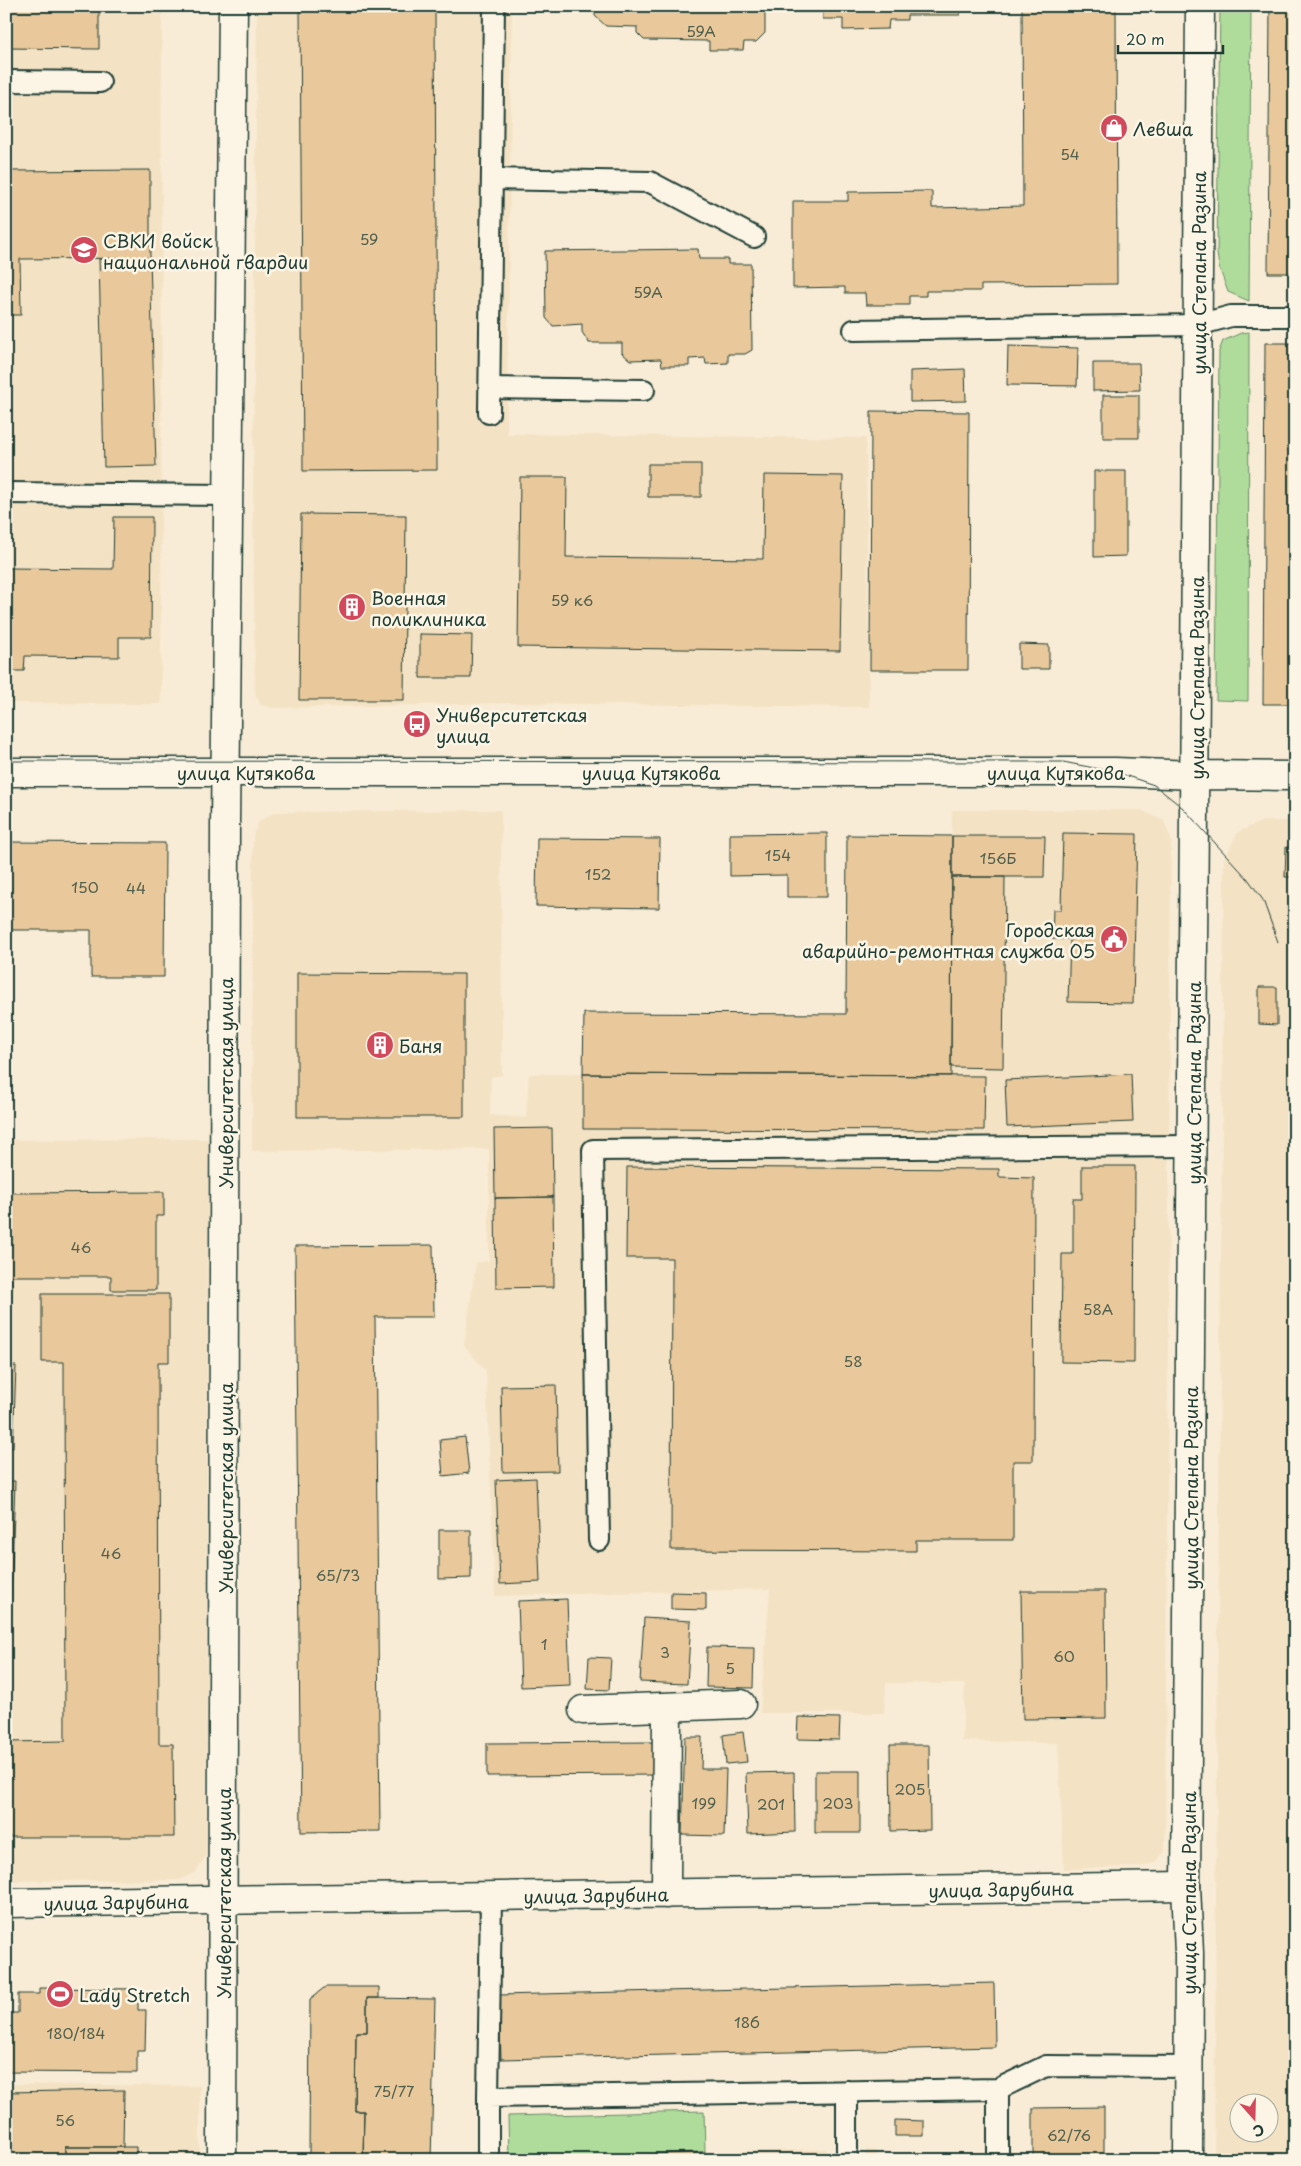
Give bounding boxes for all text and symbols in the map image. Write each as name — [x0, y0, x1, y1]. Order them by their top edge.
house number: 59А — [686, 19, 716, 42]
scale bar — [1118, 22, 1224, 54]
text: 20 m — [1126, 27, 1165, 50]
shop icon: Левша — [1099, 113, 1129, 143]
place label: Левша — [1133, 115, 1193, 142]
house number: 54 — [1060, 142, 1080, 165]
street label: улица Степана Разина — [1185, 170, 1212, 375]
place label: СВКИ войск национальной гвардии — [103, 227, 308, 275]
house number: 59 — [360, 227, 378, 250]
school or university icon: СВКИ войск национальной гвардии — [69, 235, 99, 265]
house number: 59А — [633, 280, 663, 303]
street label: улица Степана Разина — [1183, 575, 1210, 780]
place label: Военная поликлиника — [371, 584, 487, 632]
house number: 59 к6 — [551, 588, 593, 611]
building icon: Военная поликлиника — [337, 592, 367, 622]
place label: Университетская улица — [436, 701, 588, 749]
bus stop icon: Университетская улица — [402, 709, 432, 739]
street label: улица Кутякова — [177, 759, 316, 786]
street label: улица Кутякова — [582, 759, 721, 786]
street label: улица Кутякова — [987, 759, 1126, 786]
house number: 154 — [765, 843, 791, 866]
house number: 156Б — [980, 846, 1017, 869]
house number: 152 — [585, 862, 611, 885]
house number: 150 — [71, 875, 99, 898]
house number: 44 — [126, 876, 146, 899]
place label: Городская аварийно-ремонтная служба 05 — [802, 916, 1095, 964]
public building icon: Городская аварийно-ремонтная служба 05 — [1099, 924, 1129, 954]
street label: Университетская улица — [212, 977, 239, 1188]
street label: улица Степана Разина — [1180, 980, 1207, 1185]
building icon: Баня — [365, 1030, 395, 1060]
place label: Баня — [399, 1032, 443, 1059]
house number: 46 — [71, 1235, 91, 1258]
house number: 58А — [1083, 1297, 1113, 1320]
house number: 58 — [843, 1349, 863, 1372]
street label: Университетская улица — [212, 1382, 239, 1593]
street label: улица Степана Разина — [1177, 1385, 1204, 1590]
house number: 46 — [101, 1541, 121, 1564]
house number: 65/73 — [316, 1563, 360, 1586]
house number: 1 — [541, 1632, 547, 1655]
house number: 3 — [660, 1640, 670, 1663]
house number: 60 — [1053, 1644, 1075, 1667]
house number: 5 — [725, 1656, 735, 1679]
house number: 205 — [895, 1777, 925, 1800]
street label: Университетская улица — [210, 1787, 237, 1998]
street label: улица Степана Разина — [1175, 1790, 1202, 1995]
house number: 199 — [692, 1791, 716, 1814]
house number: 203 — [823, 1791, 853, 1814]
house number: 201 — [757, 1792, 785, 1815]
street label: улица Зарубина — [928, 1874, 1075, 1904]
street label: улица Зарубина — [523, 1880, 670, 1910]
street label: улица Зарубина — [43, 1887, 190, 1917]
sports icon: Lady Stretch — [45, 1979, 75, 2009]
place label: Lady Stretch — [79, 1981, 190, 2008]
house number: 186 — [734, 2010, 760, 2033]
house number: 180/184 — [46, 2021, 106, 2044]
house number: 75/77 — [374, 2079, 414, 2102]
north arrow — [1228, 2094, 1278, 2144]
house number: 56 — [55, 2108, 75, 2131]
text: С — [1250, 2119, 1267, 2142]
house number: 62/76 — [1047, 2123, 1091, 2146]

